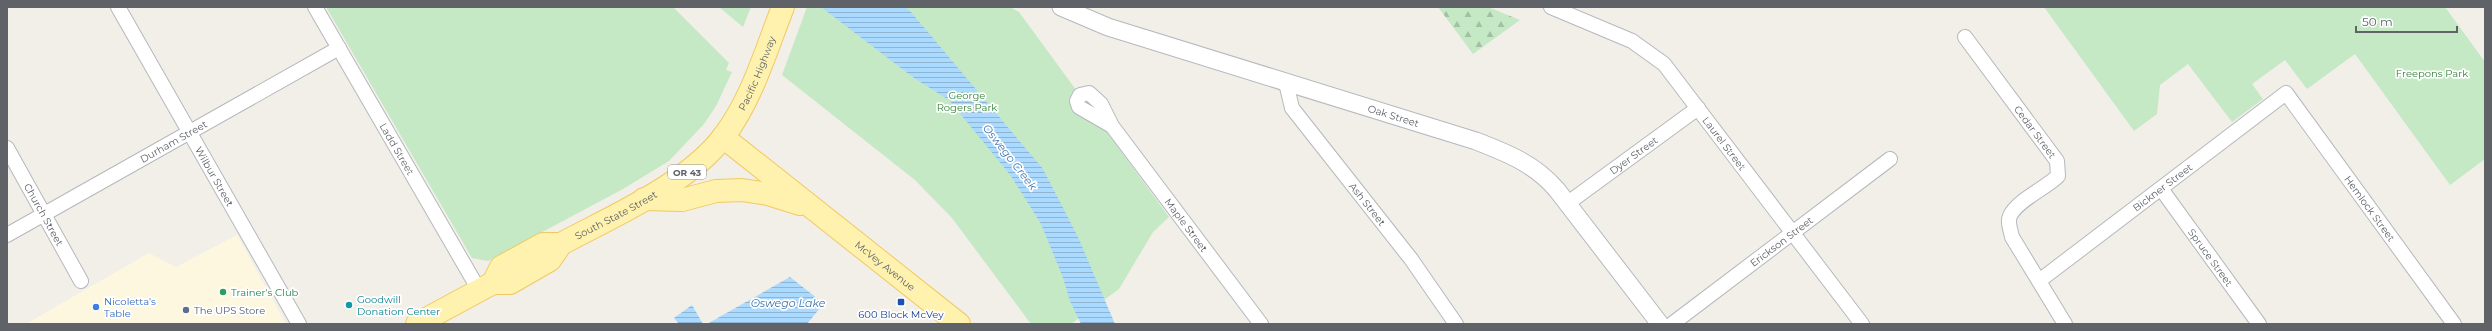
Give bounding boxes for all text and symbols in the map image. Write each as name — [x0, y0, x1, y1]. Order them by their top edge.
scale bar — [2356, 8, 2457, 34]
text: 50 m — [2362, 14, 2393, 29]
street label: Pacific Highway — [735, 34, 778, 113]
park label: Freepons Park — [2396, 67, 2468, 80]
park label: George Rogers Park — [937, 89, 997, 114]
street label: Oak Street — [1366, 101, 1421, 130]
street label: Cedar Street — [2011, 103, 2059, 161]
street label: Laurel Street — [1700, 114, 1749, 173]
street label: Durham Street — [137, 117, 209, 165]
street label: Ladd Street — [377, 120, 417, 177]
water label: Oswego Creek — [980, 121, 1040, 193]
street label: Dyer Street — [1607, 133, 1660, 177]
street label: Wilbur Street — [192, 144, 237, 209]
street label: Bickner Street — [2130, 160, 2195, 214]
road number: OR 43 — [668, 165, 706, 179]
street label: Hemlock Street — [2342, 173, 2398, 244]
street label: Ash Street — [1347, 180, 1389, 228]
street label: Church Street — [21, 181, 67, 248]
street label: South State Street — [572, 187, 659, 242]
street label: Maple Street — [1162, 195, 1211, 254]
street label: Erickson Street — [1747, 213, 1815, 269]
street label: Spruce Street — [2185, 226, 2236, 289]
street label: McVey Avenue — [852, 238, 918, 293]
place label: Trainer's Club — [231, 286, 299, 299]
marker: Trainer's Club — [218, 287, 228, 297]
place label: Goodwill Donation Center — [357, 293, 440, 318]
place label: Nicoletta's Table — [104, 295, 156, 320]
water label: Oswego Lake — [751, 296, 826, 310]
marker: 600 Block McVey — [896, 297, 906, 307]
marker: Goodwill Donation Center — [344, 300, 354, 310]
marker: Nicoletta's Table — [91, 302, 101, 312]
place label: The UPS Store — [194, 304, 265, 317]
marker: The UPS Store — [181, 305, 191, 315]
place label: 600 Block McVey — [858, 308, 944, 321]

